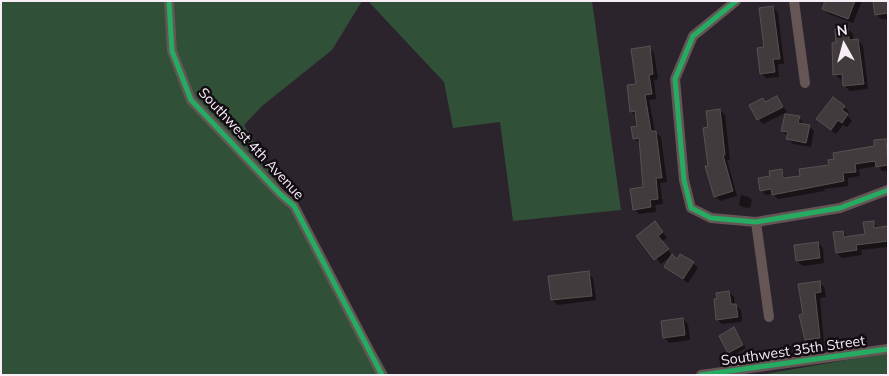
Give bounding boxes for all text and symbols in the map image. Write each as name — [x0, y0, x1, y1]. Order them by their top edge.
north arrow — [819, 20, 869, 70]
text: N — [836, 21, 849, 40]
street label: Southwest 4th Avenue — [195, 85, 307, 203]
street label: Southwest 35th Street — [720, 333, 866, 369]

